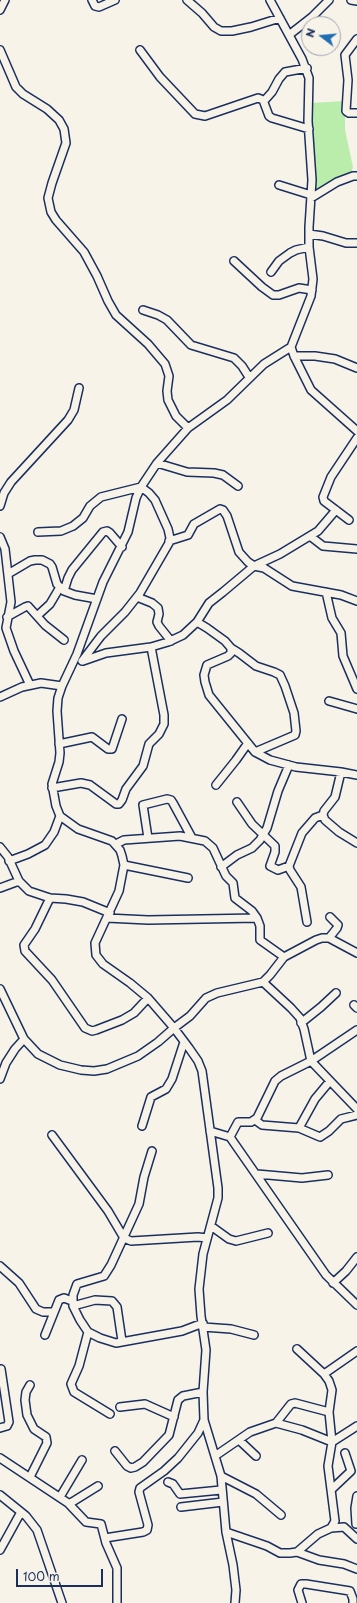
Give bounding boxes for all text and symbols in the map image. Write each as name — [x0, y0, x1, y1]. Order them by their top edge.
north arrow — [301, 16, 341, 56]
text: N — [301, 26, 319, 39]
scale bar — [18, 1561, 105, 1587]
text: 100 m — [23, 1567, 60, 1585]

